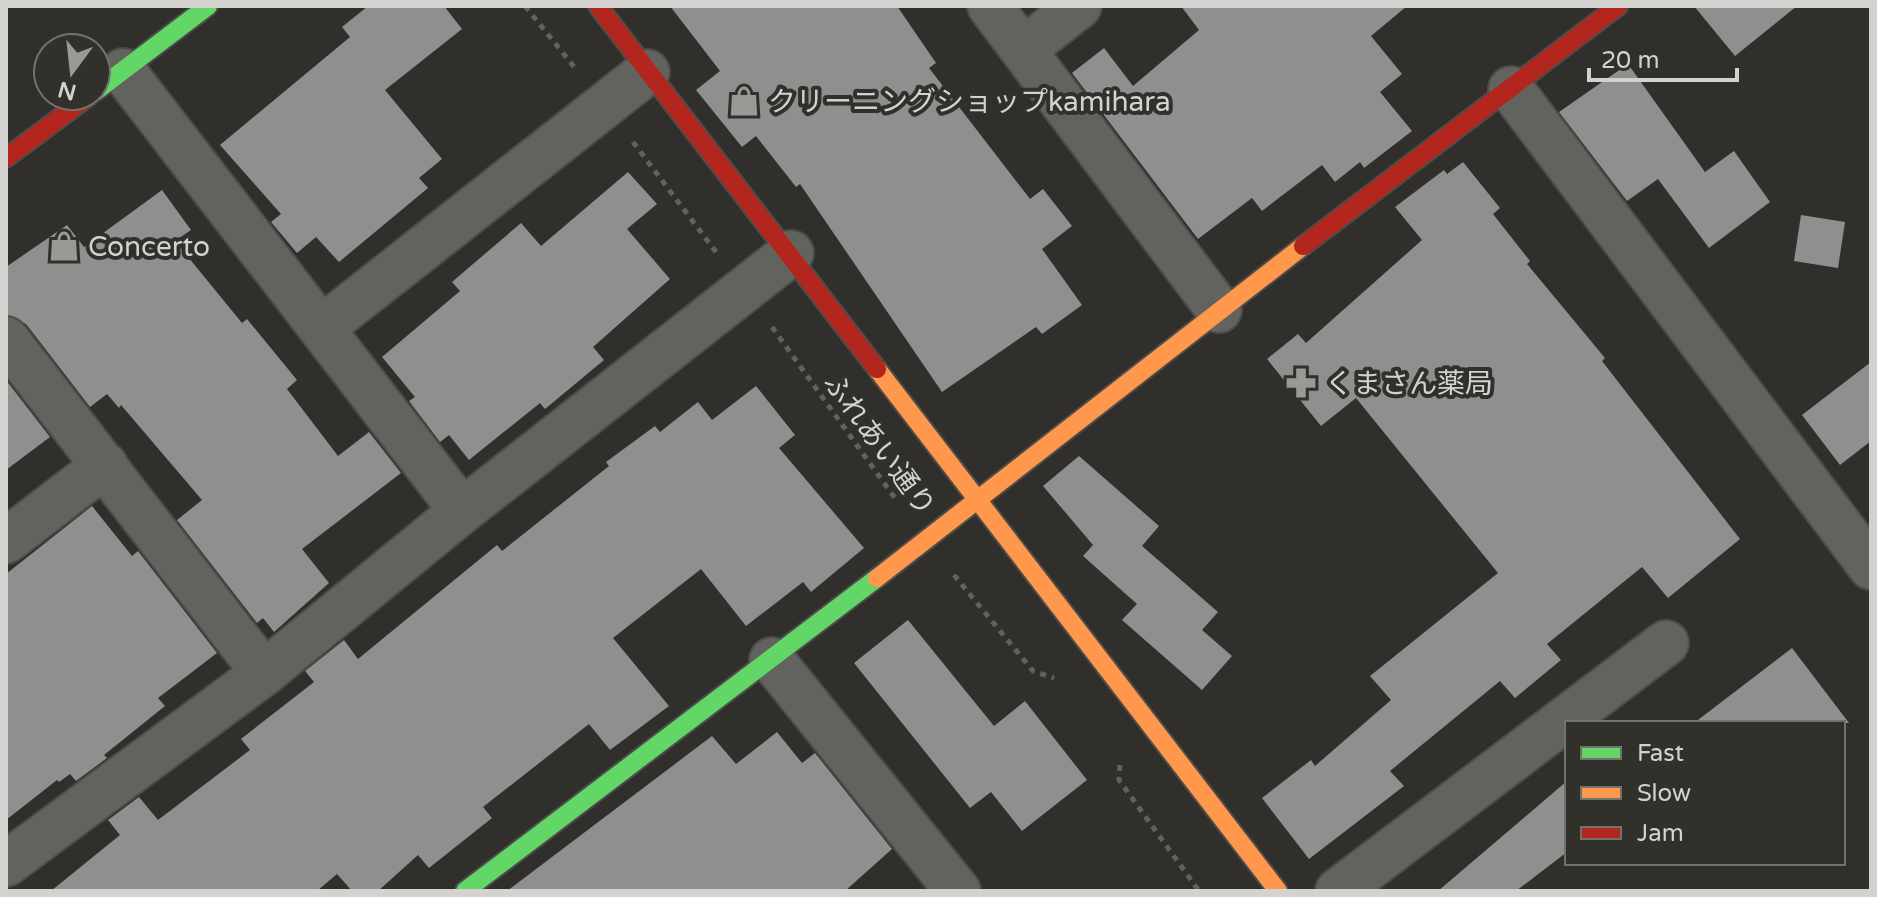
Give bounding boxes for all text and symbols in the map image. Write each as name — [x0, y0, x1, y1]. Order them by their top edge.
north arrow — [32, 32, 112, 112]
scale bar — [1589, 32, 1737, 82]
text: 20 m — [1601, 46, 1659, 75]
text: N — [55, 76, 79, 105]
shop icon: クリーニングショップkamihara — [727, 84, 761, 118]
place label: クリーニングショップkamihara — [768, 85, 1171, 119]
shop icon: Concerto — [47, 229, 81, 263]
place label: Concerto — [88, 230, 210, 264]
pharmacy icon: くまさん薬局 — [1284, 366, 1318, 400]
street label: ふれあい通り — [816, 367, 942, 523]
place label: くまさん薬局 — [1325, 367, 1493, 401]
legend — [1565, 721, 1845, 865]
text: Fast — [1637, 739, 1684, 768]
text: Slow — [1637, 779, 1691, 808]
text: Jam — [1637, 819, 1684, 848]

